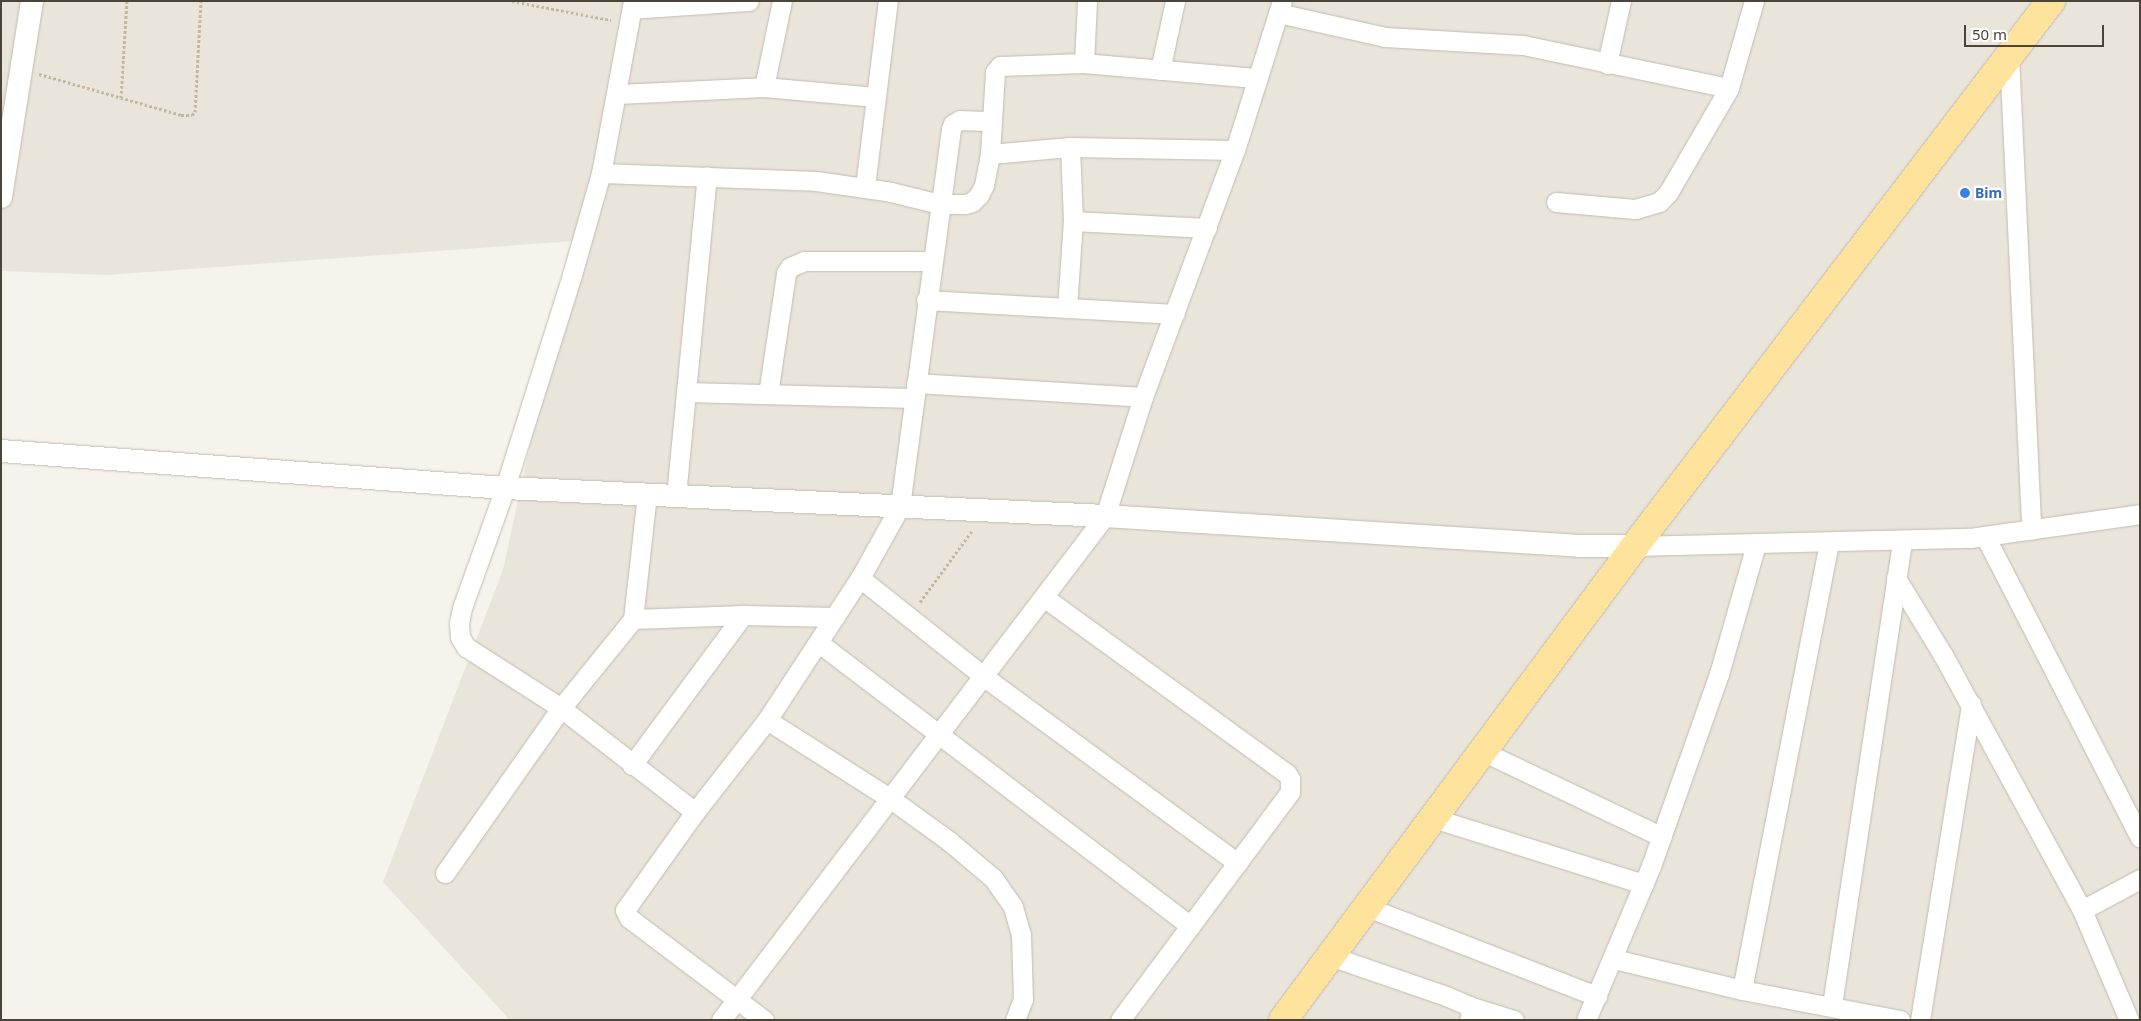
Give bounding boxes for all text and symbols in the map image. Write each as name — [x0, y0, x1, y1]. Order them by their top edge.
scale bar — [1966, 15, 2106, 47]
text: 50 m — [1972, 24, 2007, 44]
place label: Bim — [1975, 185, 2002, 201]
marker: Bim — [1959, 187, 1971, 199]

